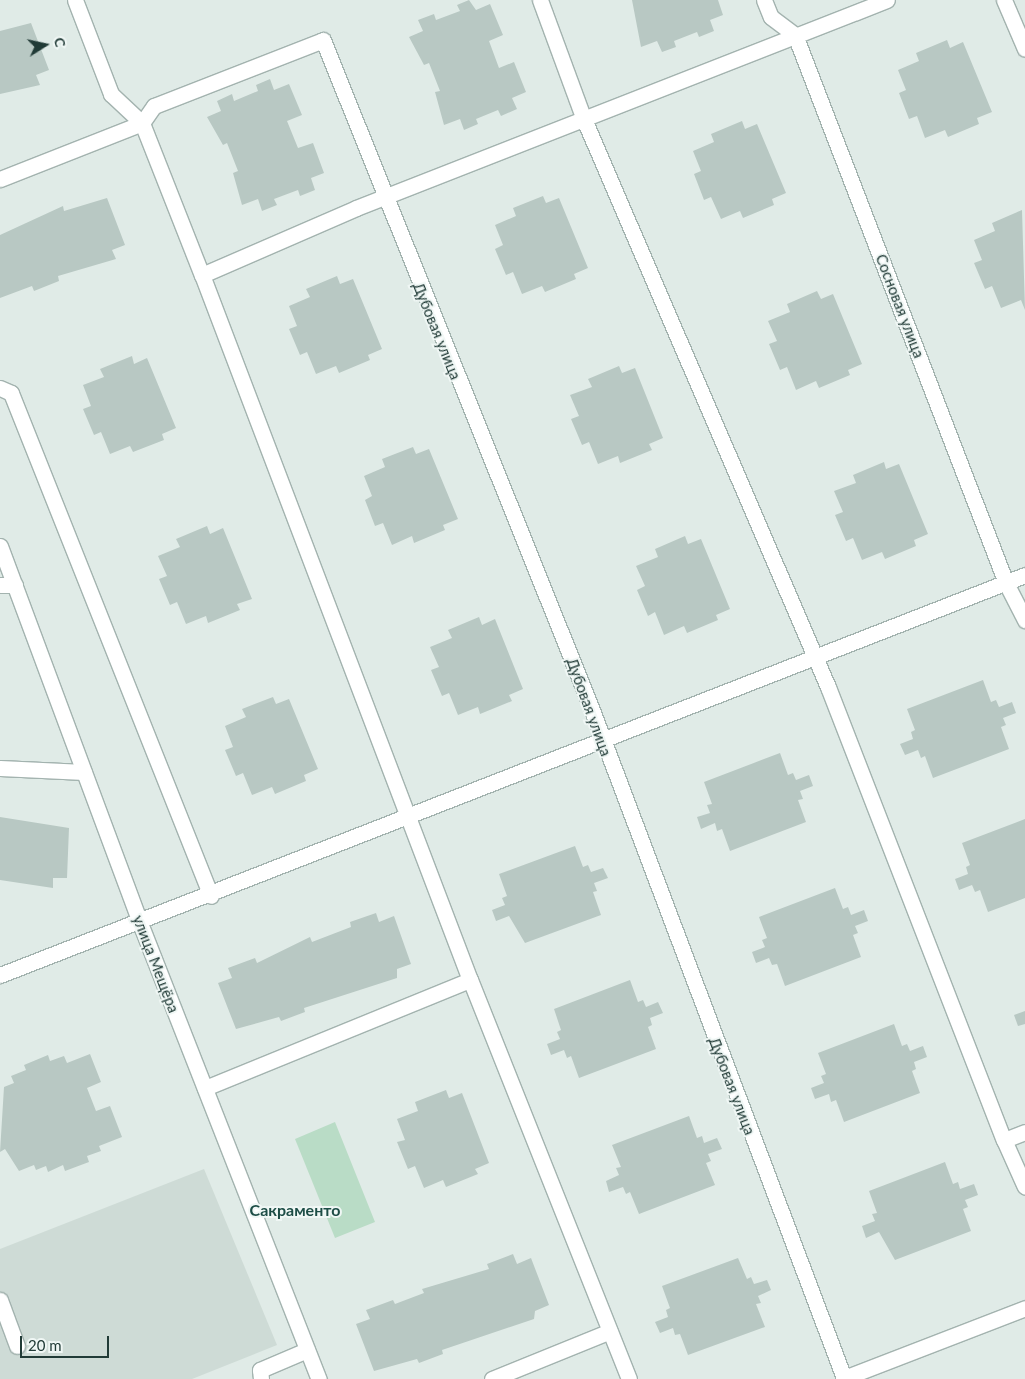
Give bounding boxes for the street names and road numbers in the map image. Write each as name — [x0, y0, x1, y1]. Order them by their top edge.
street label: Сосновая улица — [872, 252, 928, 360]
street label: Дубовая улица — [409, 280, 465, 382]
street label: Дубовая улица — [563, 655, 615, 759]
street label: улица Мещёра — [129, 913, 183, 1015]
street label: Дубовая улица — [705, 1035, 759, 1137]

